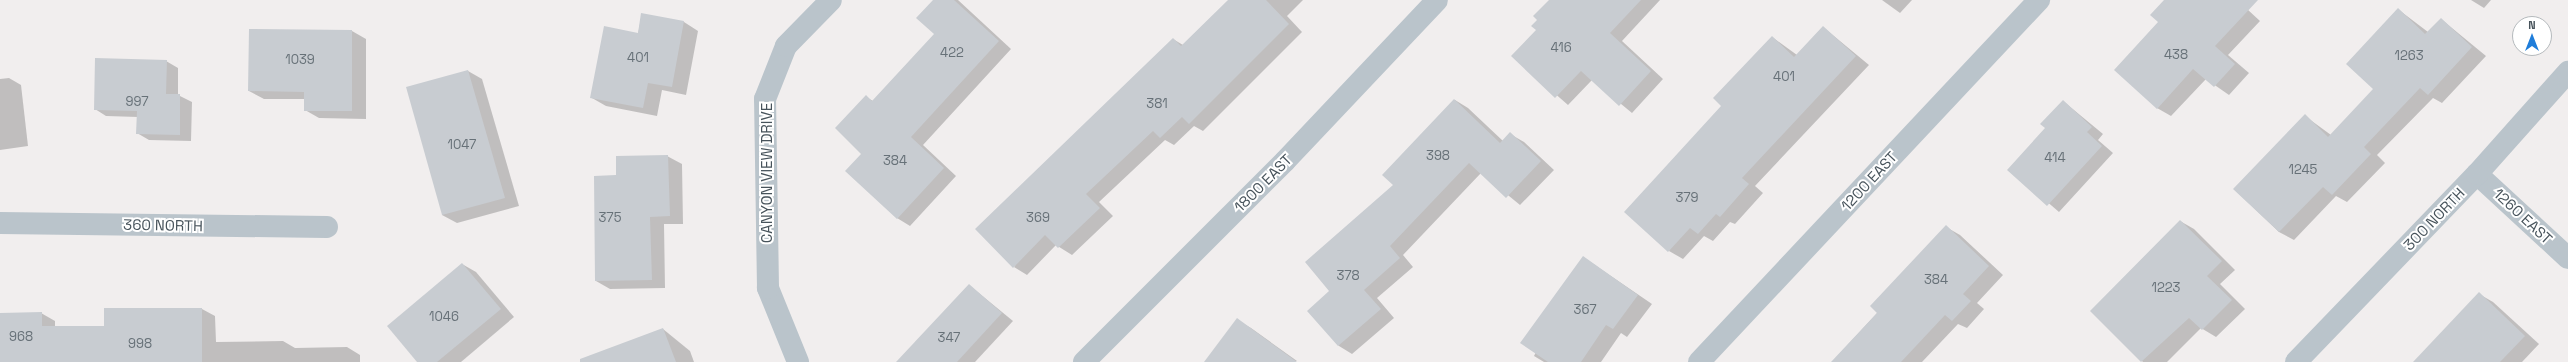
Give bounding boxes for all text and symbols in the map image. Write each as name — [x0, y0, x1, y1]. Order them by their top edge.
north arrow — [2512, 16, 2552, 56]
text: N — [2528, 18, 2536, 32]
house number: 416 — [1550, 40, 1572, 56]
house number: 422 — [940, 45, 964, 61]
house number: 438 — [2164, 47, 2188, 63]
house number: 1263 — [2394, 48, 2424, 64]
house number: 401 — [627, 50, 649, 66]
house number: 1039 — [285, 52, 315, 68]
house number: 401 — [1773, 69, 1795, 85]
house number: 997 — [125, 94, 149, 110]
house number: 381 — [1146, 96, 1168, 112]
street label: CANYON VIEW DRIVE — [758, 103, 776, 243]
house number: 1047 — [448, 137, 476, 153]
house number: 398 — [1426, 148, 1450, 164]
street label: 1200 EAST — [1837, 148, 1901, 214]
street label: 1800 EAST — [1230, 150, 1296, 216]
house number: 414 — [2044, 150, 2066, 166]
house number: 384 — [883, 153, 907, 169]
house number: 1245 — [2289, 162, 2317, 178]
street label: 300 NORTH — [2400, 184, 2468, 254]
street label: 1260 EAST — [2490, 184, 2556, 248]
house number: 379 — [1675, 190, 1699, 206]
house number: 375 — [599, 210, 621, 226]
house number: 369 — [1026, 210, 1050, 226]
street label: 360 NORTH — [123, 215, 203, 235]
house number: 378 — [1336, 268, 1360, 284]
house number: 384 — [1924, 272, 1948, 288]
house number: 1223 — [2152, 280, 2180, 296]
house number: 367 — [1574, 302, 1596, 318]
house number: 1046 — [429, 309, 459, 325]
house number: 968 — [9, 329, 33, 345]
house number: 347 — [938, 330, 960, 346]
house number: 998 — [128, 336, 152, 352]

